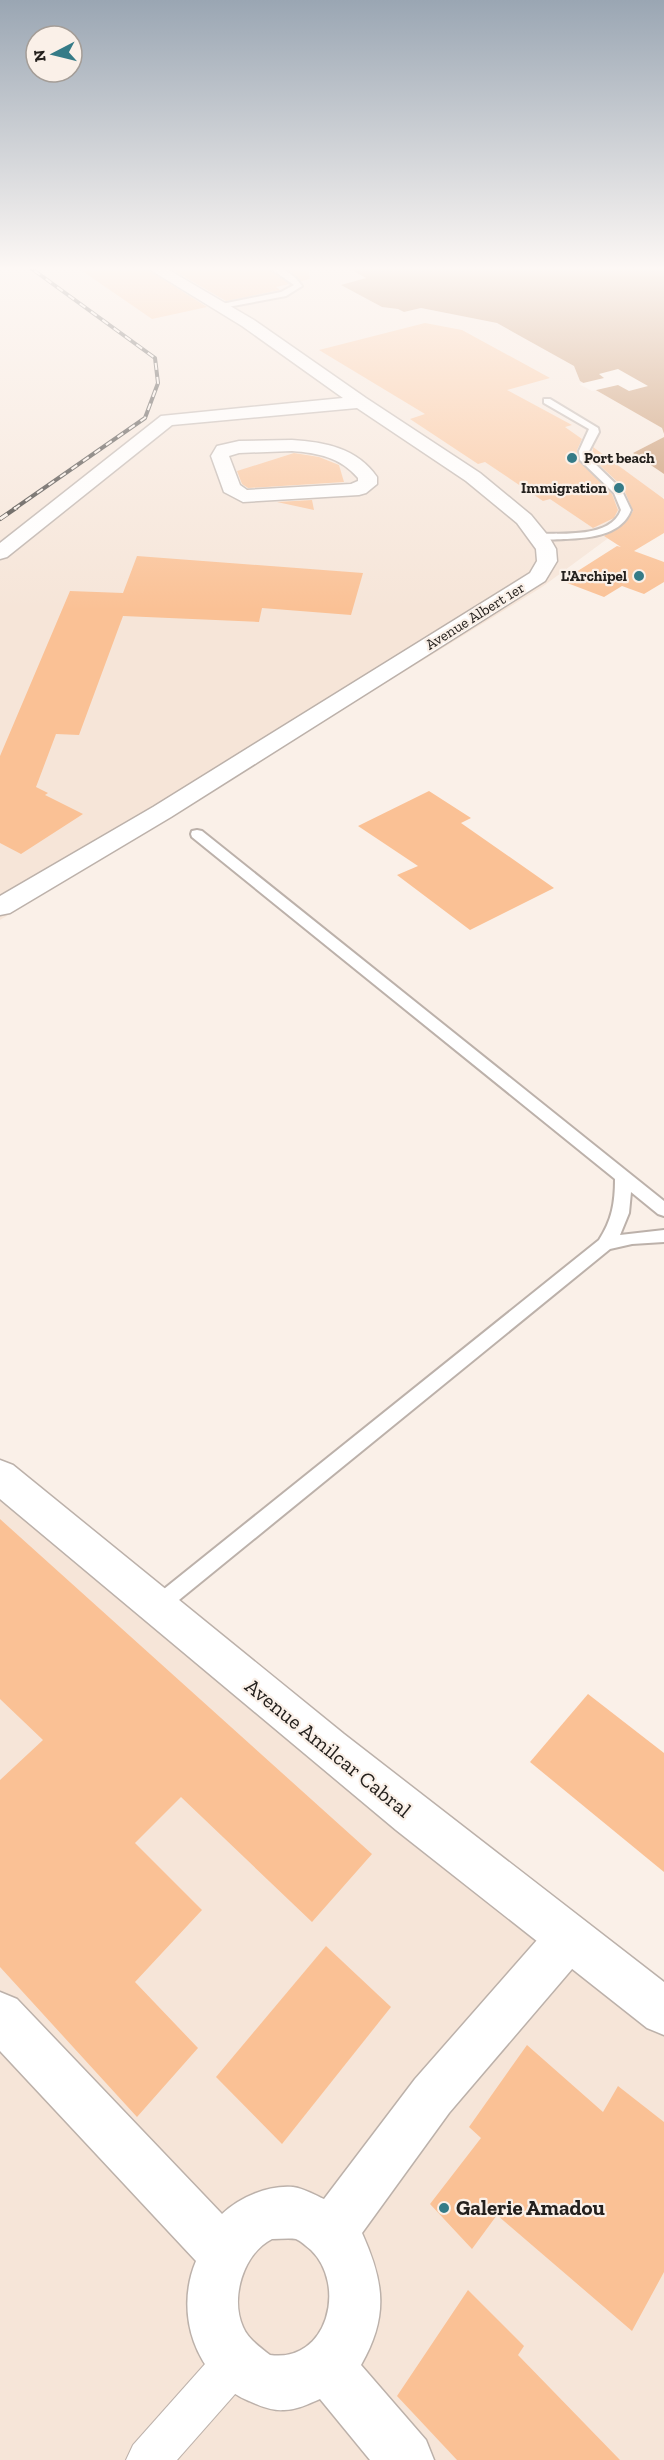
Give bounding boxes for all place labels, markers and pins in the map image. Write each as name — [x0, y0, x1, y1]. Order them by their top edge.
place label: Port beach — [584, 449, 655, 467]
marker: Port beach — [565, 451, 579, 465]
place label: Immigration — [521, 479, 607, 497]
marker: Immigration — [612, 481, 626, 495]
place label: L'Archipel — [561, 567, 627, 585]
marker: L'Archipel — [632, 569, 646, 583]
place label: Galerie Amadou — [456, 2195, 605, 2220]
marker: Galerie Amadou — [437, 2201, 451, 2215]

